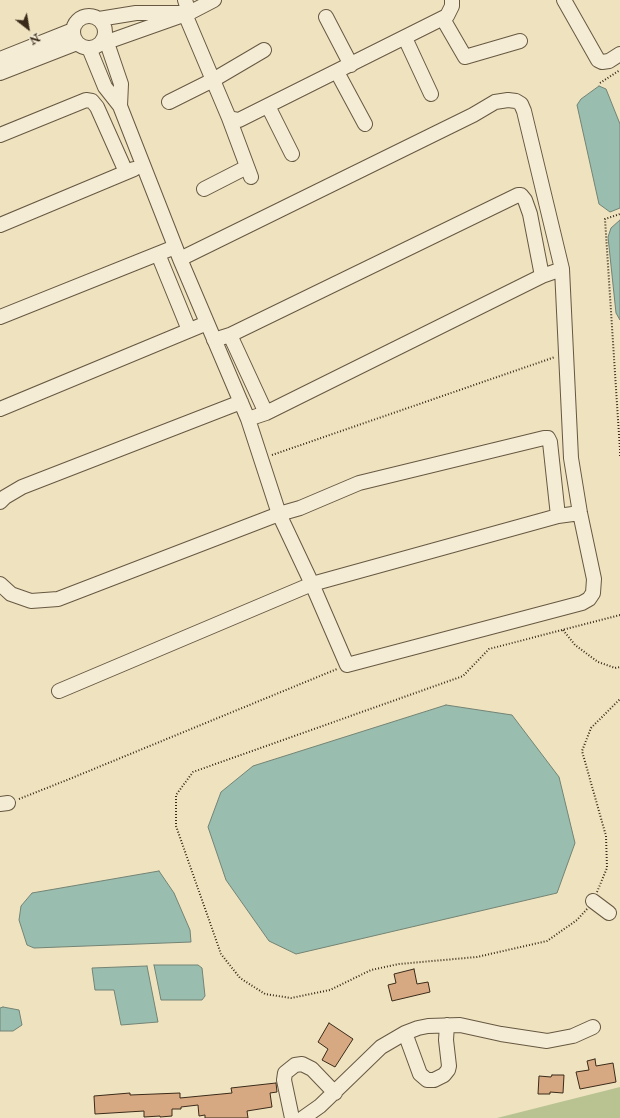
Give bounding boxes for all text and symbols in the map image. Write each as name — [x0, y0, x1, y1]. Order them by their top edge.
north arrow — [8, 8, 48, 48]
text: N — [27, 31, 42, 47]

